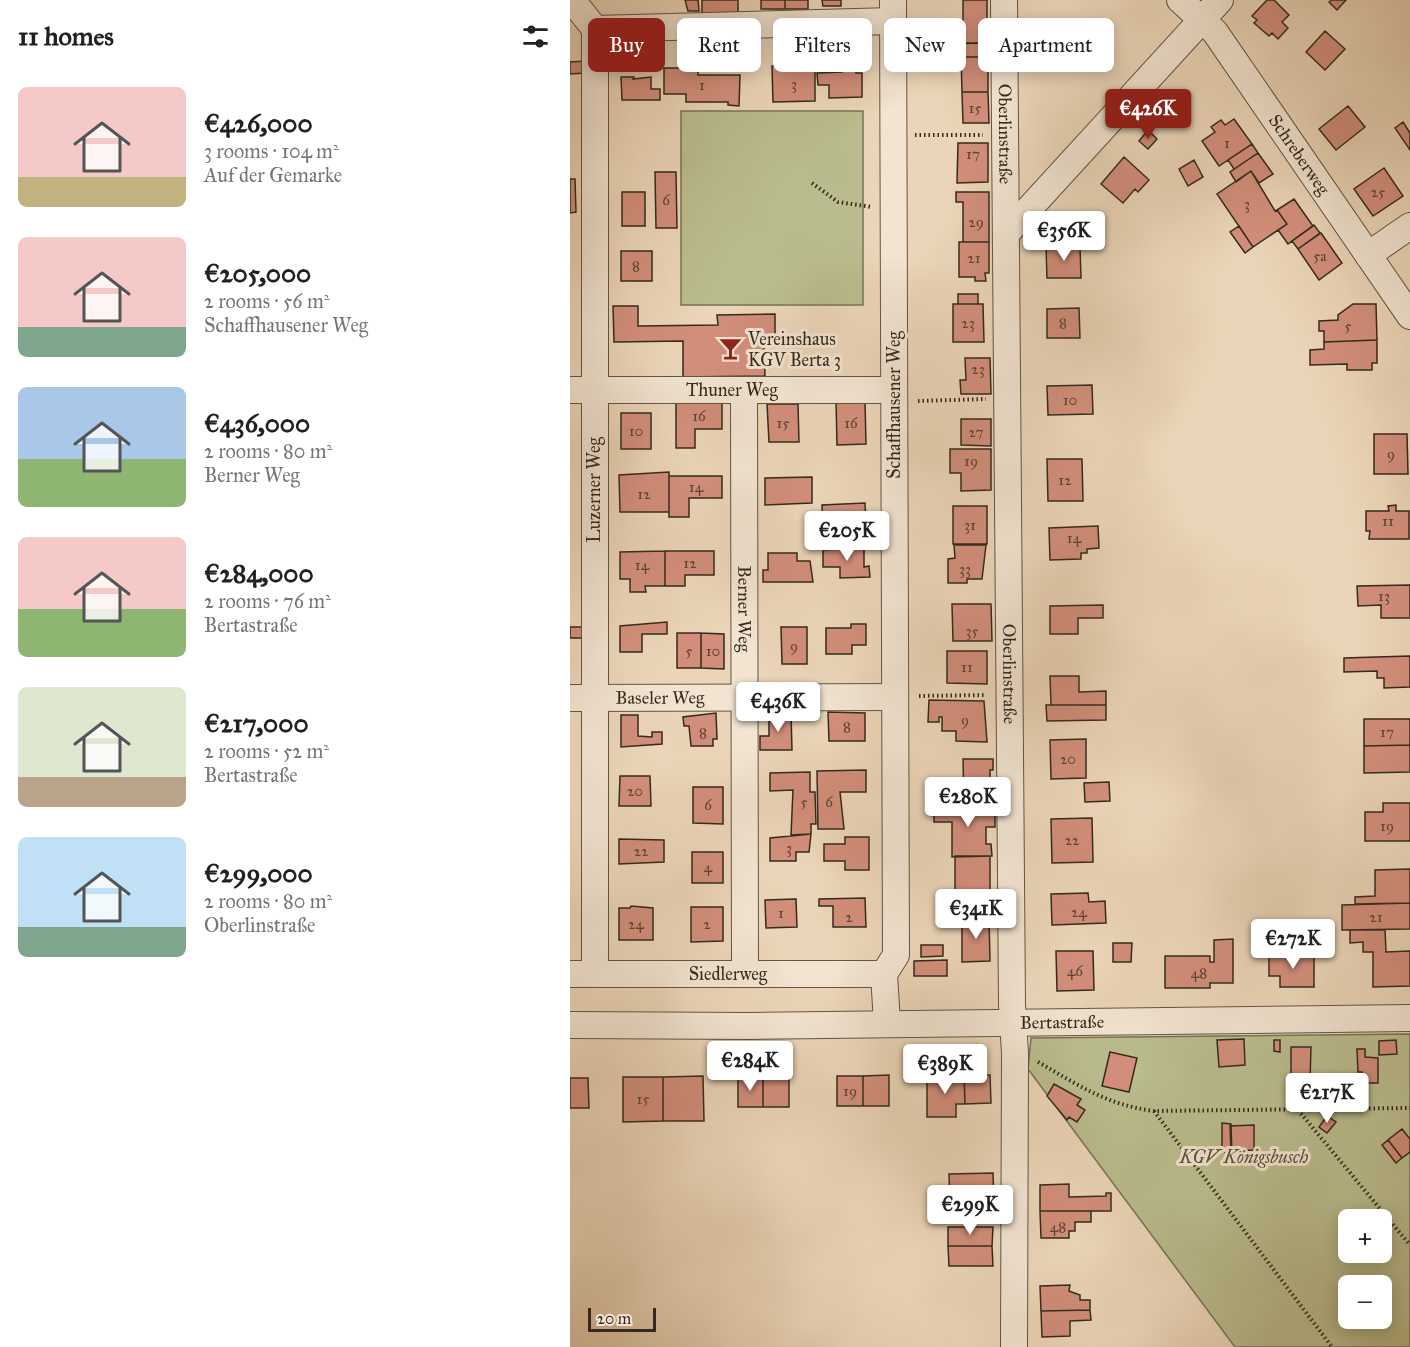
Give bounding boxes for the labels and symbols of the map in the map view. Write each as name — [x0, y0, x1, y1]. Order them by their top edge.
house number: 3 — [791, 75, 797, 93]
house number: 1 — [699, 76, 705, 94]
street label: Oberlinstraße — [994, 84, 1016, 184]
pin: €426K — [1106, 89, 1190, 140]
house number: 15 — [969, 99, 981, 117]
street label: Schreberweg — [1264, 110, 1335, 200]
house number: 1 — [1224, 134, 1230, 152]
house number: 17 — [966, 145, 980, 163]
house number: 25 — [1371, 183, 1385, 201]
house number: 6 — [662, 191, 671, 209]
house number: 3 — [1244, 195, 1250, 213]
pin: €356K — [1022, 211, 1106, 262]
house number: 29 — [968, 213, 984, 231]
house number: 5a — [1313, 247, 1327, 265]
house number: 21 — [967, 249, 981, 267]
house number: 8 — [632, 257, 640, 275]
house number: 23 — [961, 314, 975, 332]
house number: 8 — [1059, 314, 1067, 332]
house number: 5 — [1345, 317, 1352, 335]
place label: Vereinshaus KGV Berta 3 — [747, 328, 841, 371]
street label: Schaffhausener Weg — [883, 331, 906, 479]
bar icon: Vereinshaus KGV Berta 3 — [717, 336, 743, 362]
house number: 23 — [971, 360, 985, 378]
street label: Thuner Weg — [686, 379, 779, 402]
house number: 10 — [1063, 391, 1077, 409]
house number: 16 — [692, 407, 707, 425]
house number: 15 — [777, 414, 789, 432]
house number: 16 — [844, 414, 859, 432]
house number: 10 — [629, 422, 643, 440]
house number: 27 — [969, 423, 984, 441]
street label: Luzerner Weg — [583, 437, 606, 543]
house number: 9 — [1387, 445, 1395, 463]
house number: 19 — [964, 452, 978, 470]
house number: 12 — [1058, 471, 1072, 489]
house number: 14 — [689, 478, 704, 496]
house number: 12 — [637, 485, 651, 503]
pin: €205K — [805, 511, 889, 562]
house number: 11 — [1382, 512, 1394, 530]
house number: 31 — [964, 516, 976, 534]
house number: 14 — [1067, 529, 1082, 547]
house number: 12 — [683, 554, 697, 572]
house number: 14 — [635, 556, 650, 574]
house number: 33 — [959, 560, 971, 578]
street label: Berner Weg — [732, 566, 755, 653]
house number: 13 — [1378, 587, 1390, 605]
house number: 35 — [966, 622, 979, 640]
street label: Oberlinstraße — [998, 624, 1021, 724]
house number: 9 — [790, 637, 798, 655]
house number: 5 — [686, 642, 693, 660]
house number: 10 — [706, 642, 720, 660]
house number: 11 — [961, 658, 973, 676]
pin: €436K — [736, 682, 820, 733]
street label: Baseler Weg — [616, 687, 705, 710]
house number: 9 — [961, 711, 969, 729]
house number: 8 — [843, 718, 851, 736]
house number: 17 — [1380, 723, 1394, 741]
house number: 8 — [699, 724, 707, 742]
house number: 20 — [1060, 750, 1076, 768]
pin: €280K — [926, 777, 1010, 828]
house number: 20 — [627, 782, 643, 800]
house number: 5 — [801, 793, 808, 811]
house number: 6 — [825, 793, 834, 811]
house number: 6 — [704, 796, 713, 814]
house number: 19 — [1380, 817, 1394, 835]
house number: 22 — [1065, 831, 1080, 849]
house number: 3 — [786, 839, 792, 857]
house number: 22 — [634, 842, 649, 860]
house number: 4 — [704, 858, 713, 876]
pin: €341K — [934, 889, 1018, 940]
house number: 24 — [1071, 903, 1088, 921]
house number: 1 — [778, 904, 784, 922]
house number: 2 — [845, 908, 853, 926]
house number: 21 — [1369, 908, 1383, 926]
house number: 24 — [628, 915, 645, 933]
house number: 2 — [703, 915, 711, 933]
pin: €272K — [1251, 919, 1335, 970]
house number: 46 — [1067, 962, 1084, 980]
street label: Siedlerweg — [689, 963, 768, 986]
house number: 48 — [1191, 964, 1207, 982]
street label: Bertastraße — [1020, 1011, 1104, 1034]
pin: €284K — [708, 1041, 792, 1092]
pin: €389K — [903, 1044, 987, 1095]
pin: €217K — [1285, 1073, 1369, 1124]
house number: 19 — [843, 1082, 857, 1100]
house number: 15 — [637, 1090, 649, 1108]
park label: KGV Königsbusch — [1179, 1146, 1309, 1168]
pin: €299K — [928, 1185, 1012, 1236]
house number: 48 — [1050, 1218, 1066, 1236]
scale bar — [588, 1305, 656, 1332]

